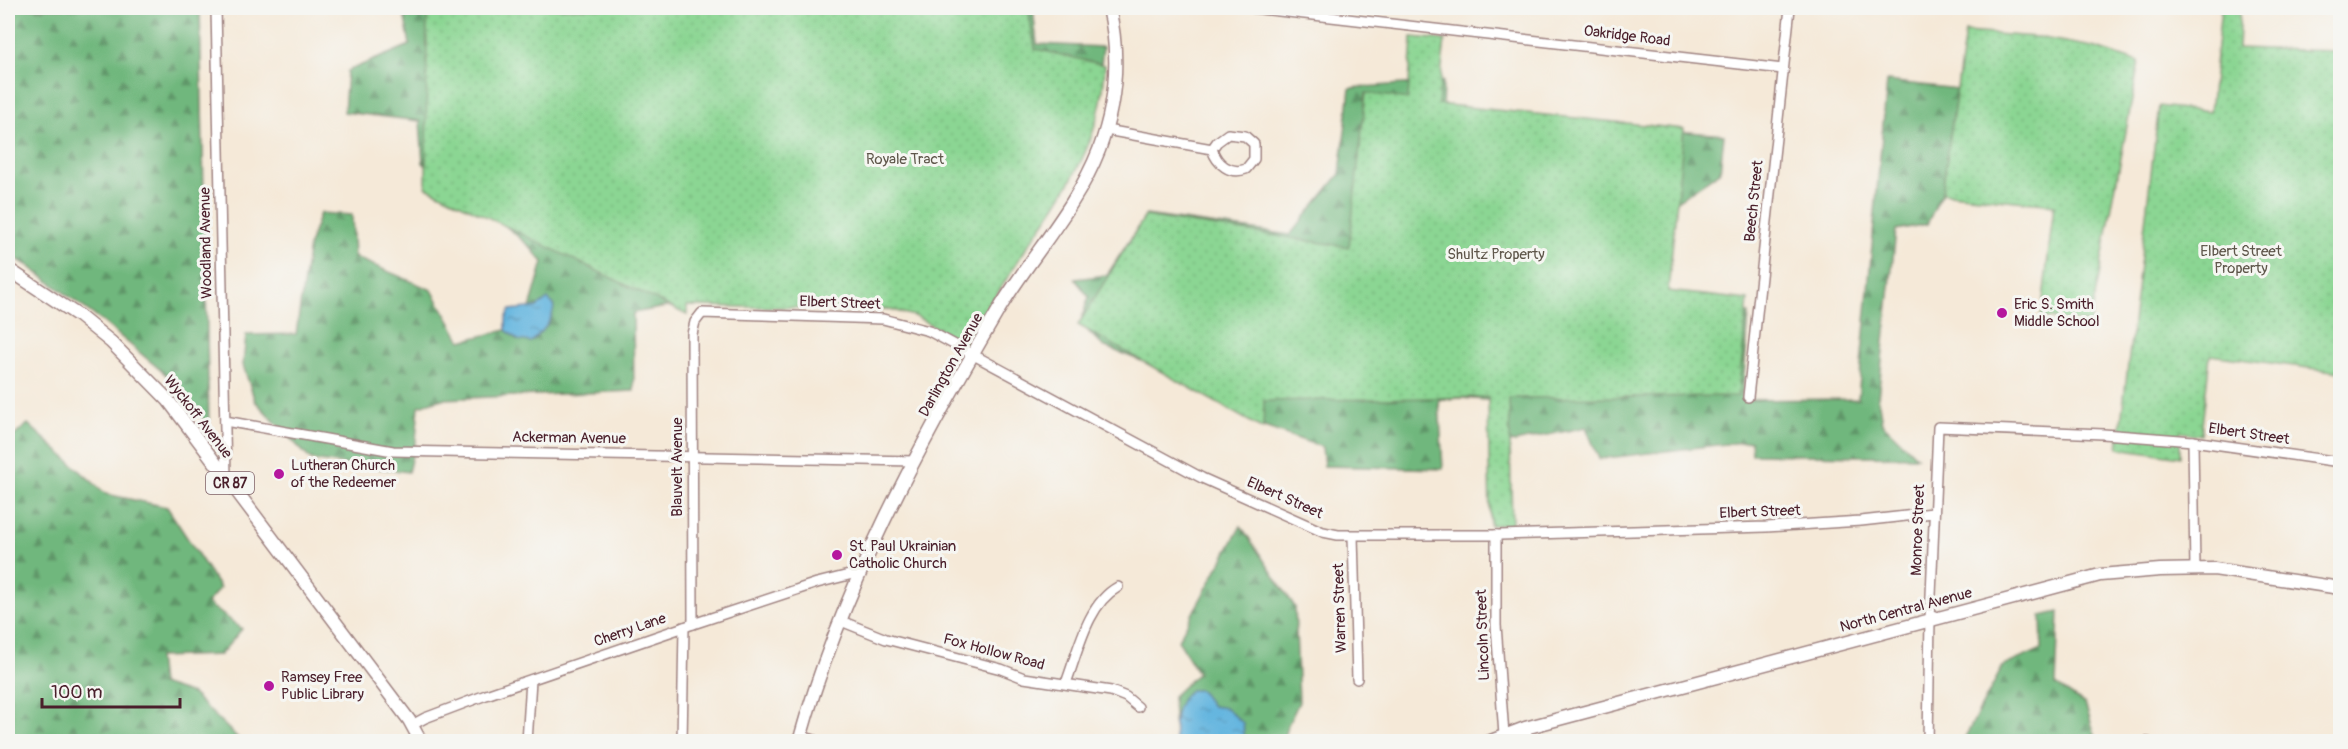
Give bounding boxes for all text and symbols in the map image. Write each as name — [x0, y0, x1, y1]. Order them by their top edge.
street label: Oakridge Road — [1583, 21, 1671, 51]
park label: Royale Tract — [866, 150, 945, 169]
street label: Beech Street — [1740, 158, 1768, 243]
street label: Woodland Avenue — [196, 186, 216, 299]
park label: Elbert Street Property — [2200, 242, 2283, 278]
park label: Shultz Property — [1447, 245, 1545, 264]
street label: Elbert Street — [799, 292, 882, 314]
place label: Eric S. Smith Middle School — [2014, 295, 2099, 331]
marker: Eric S. Smith Middle School — [1995, 306, 2009, 320]
street label: Darlington Avenue — [915, 309, 988, 420]
street label: Wyckoff Avenue — [160, 372, 237, 463]
street label: Blauvelt Avenue — [668, 417, 687, 517]
street label: Elbert Street — [2207, 419, 2292, 449]
street label: Ackerman Avenue — [512, 428, 627, 449]
place label: Lutheran Church of the Redeemer — [291, 456, 397, 492]
marker: Lutheran Church of the Redeemer — [272, 467, 286, 481]
road number: CR 87 — [206, 472, 254, 494]
street label: Elbert Street — [1244, 473, 1327, 524]
street label: Monroe Street — [1907, 483, 1929, 576]
street label: Elbert Street — [1719, 501, 1802, 523]
place label: St. Paul Ukrainian Catholic Church — [849, 537, 956, 573]
marker: St. Paul Ukrainian Catholic Church — [830, 548, 844, 562]
street label: Warren Street — [1329, 562, 1351, 653]
street label: North Central Avenue — [1838, 583, 1975, 637]
street label: Lincoln Street — [1472, 588, 1494, 681]
street label: Cherry Lane — [591, 609, 669, 651]
street label: Fox Hollow Road — [941, 629, 1047, 675]
place label: Ramsey Free Public Library — [281, 668, 364, 704]
scale bar — [42, 671, 180, 709]
marker: Ramsey Free Public Library — [262, 679, 276, 693]
text: 100 m — [51, 681, 103, 704]

